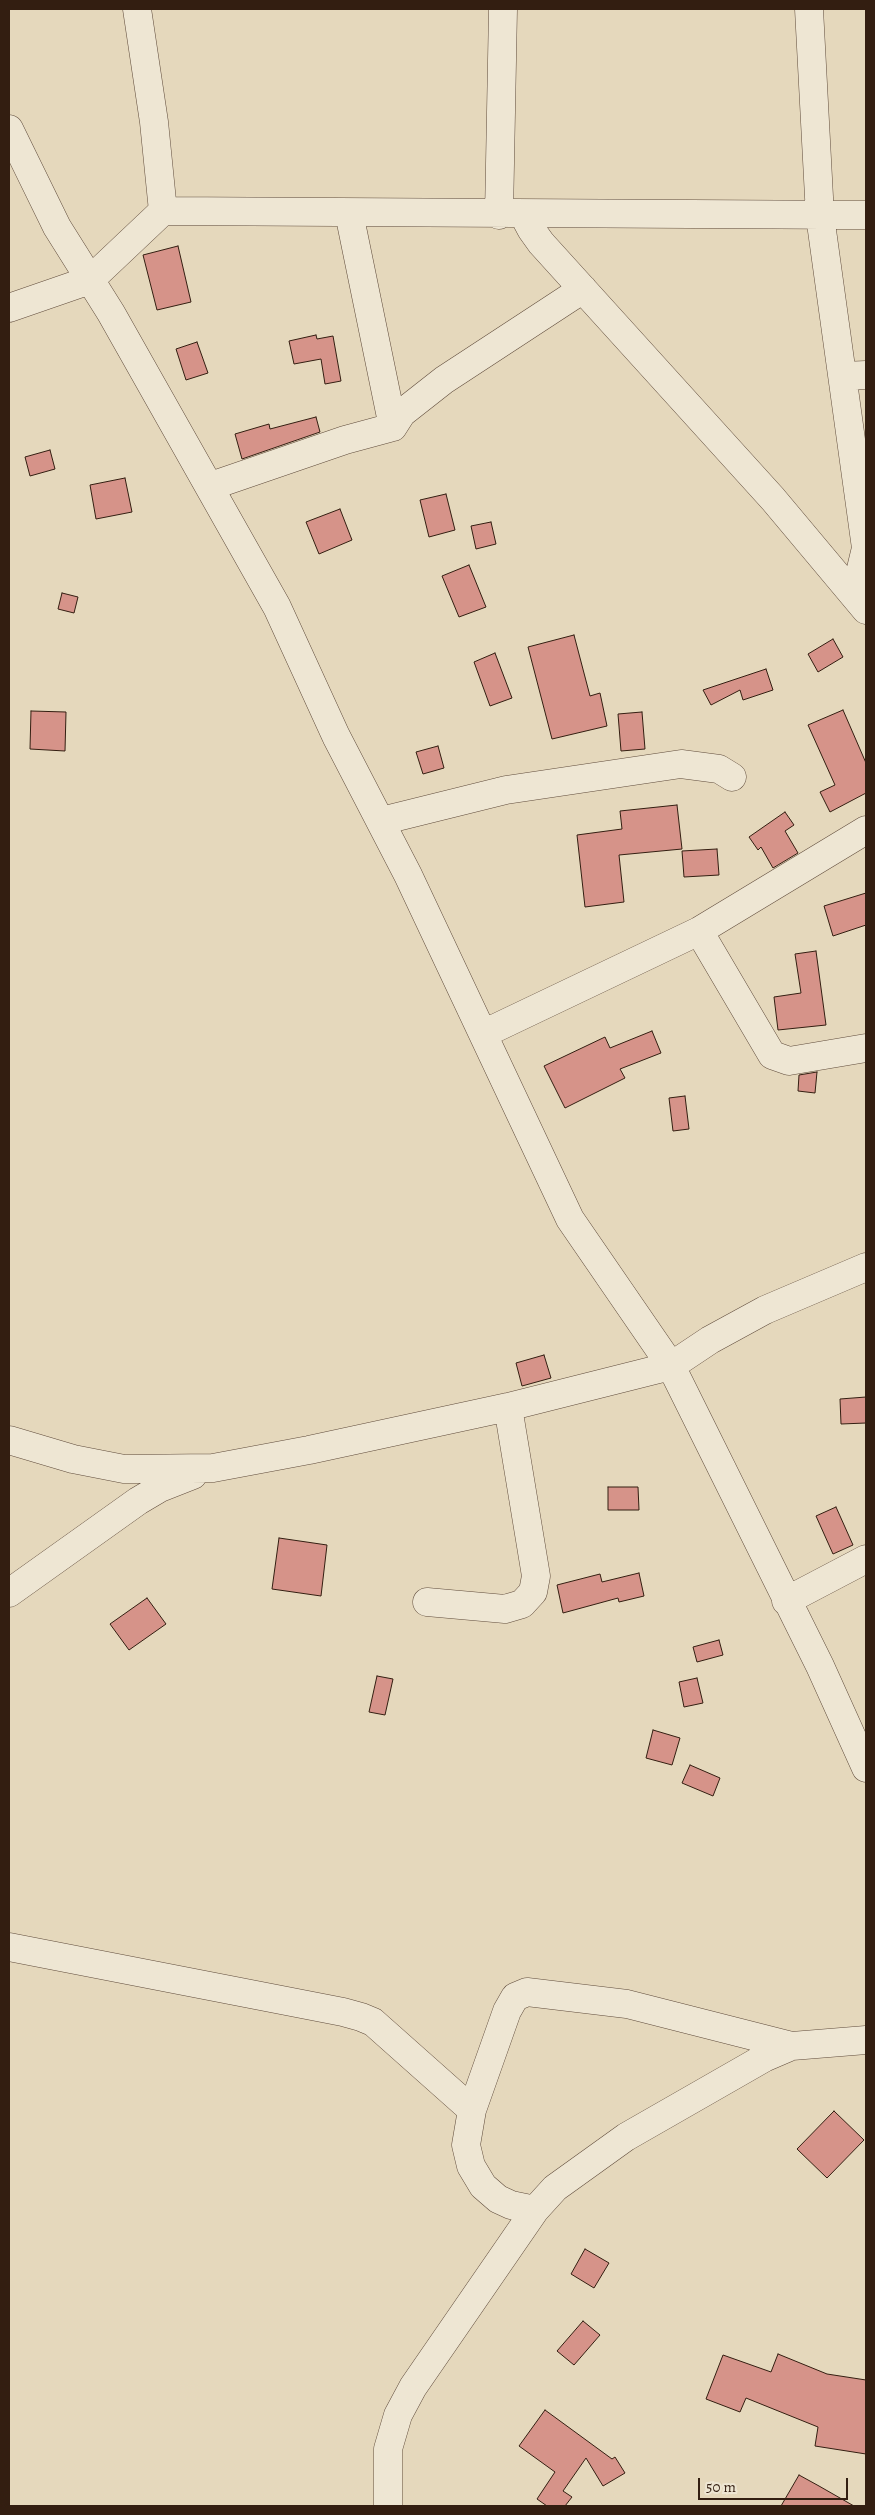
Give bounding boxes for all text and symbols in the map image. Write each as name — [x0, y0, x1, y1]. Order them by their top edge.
scale bar — [700, 2468, 850, 2500]
text: 50 m — [706, 2477, 736, 2497]

